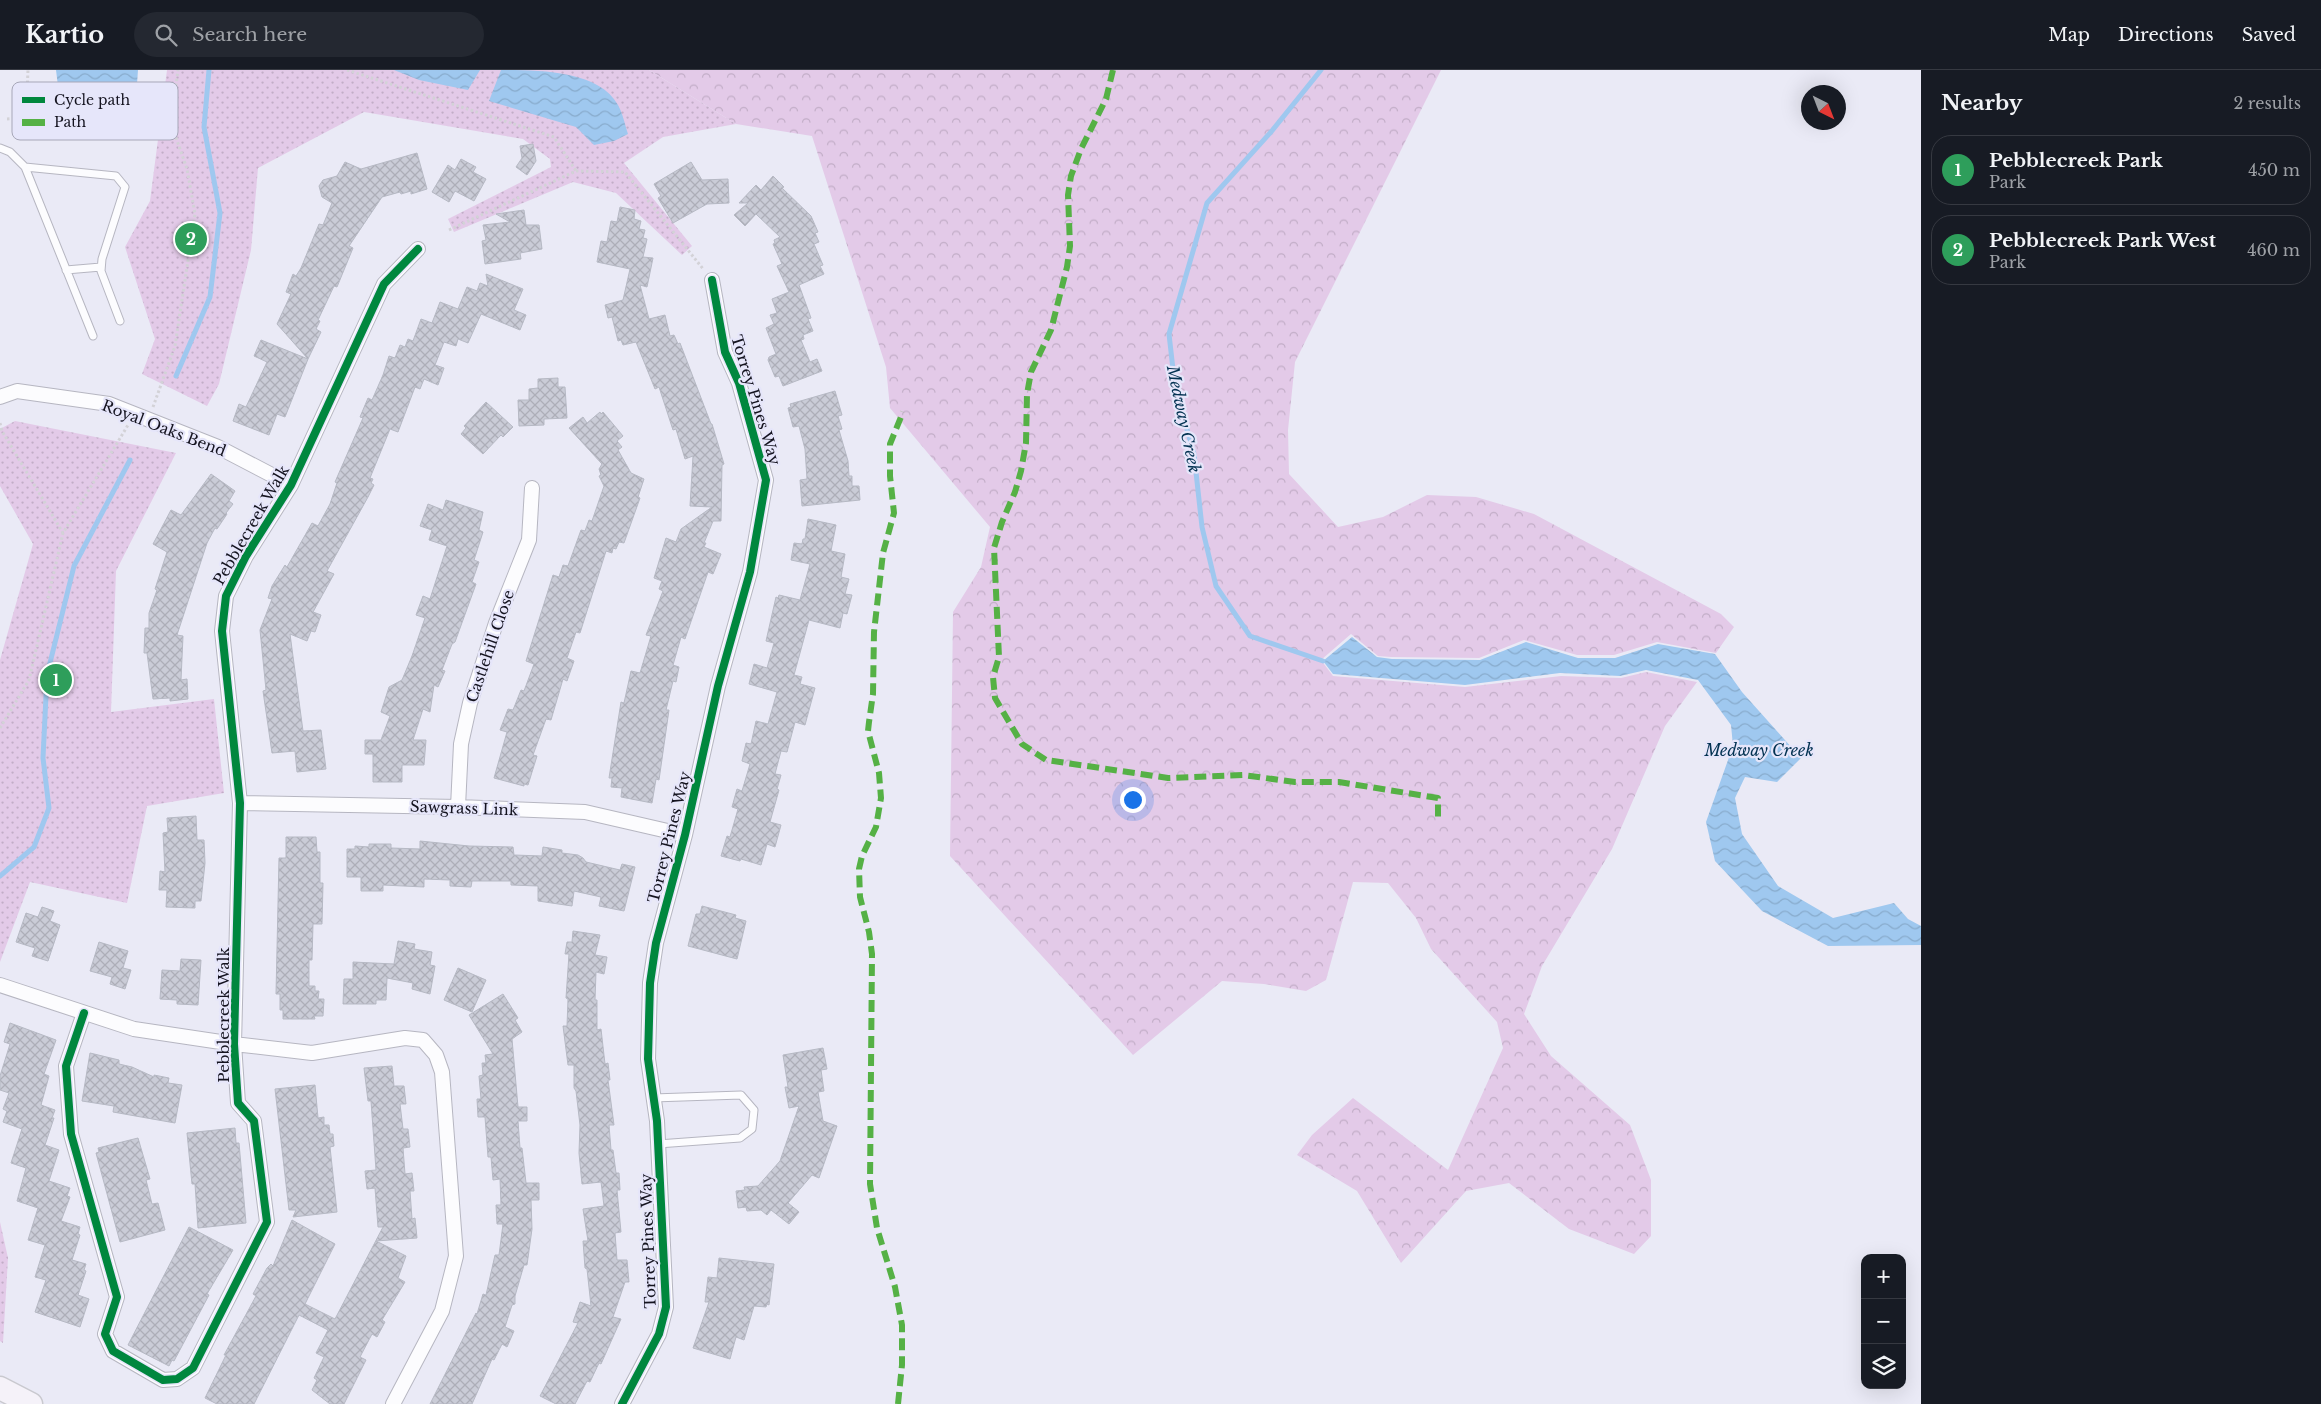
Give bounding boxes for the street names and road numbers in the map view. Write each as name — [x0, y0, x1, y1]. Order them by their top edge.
street label: Torrey Pines Way — [727, 333, 785, 468]
street label: Royal Oaks Bend — [99, 396, 229, 460]
street label: Pebblecreek Walk — [209, 461, 293, 588]
street label: Castlehill Close — [462, 587, 518, 705]
street label: Torrey Pines Way — [643, 769, 695, 905]
street label: Sawgrass Link — [410, 797, 519, 819]
street label: Pebblecreek Walk — [214, 947, 233, 1083]
street label: Torrey Pines Way — [636, 1173, 660, 1309]

